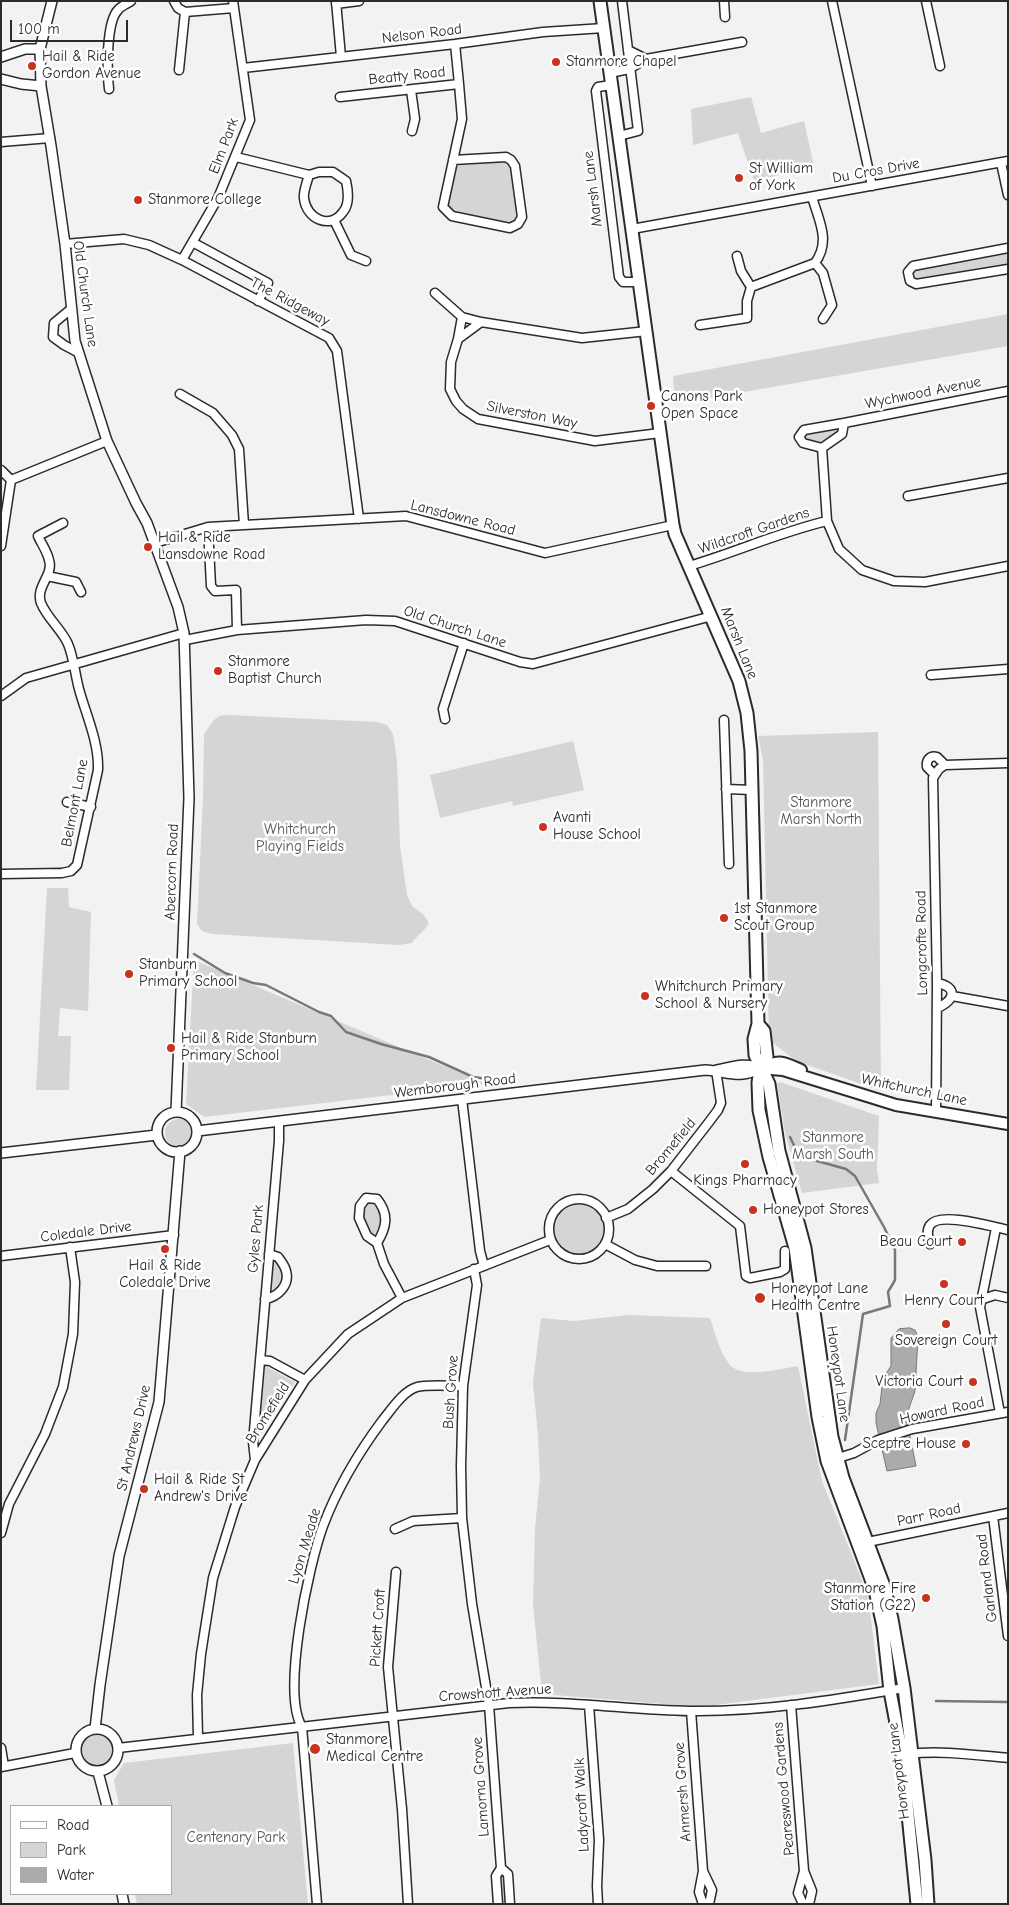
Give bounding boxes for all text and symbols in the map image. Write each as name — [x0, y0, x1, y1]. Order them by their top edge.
scale bar — [12, 10, 130, 42]
text: 100 m — [18, 20, 60, 38]
street label: Nelson Road — [381, 20, 463, 48]
place label: Hail & Ride Gordon Avenue — [42, 48, 141, 83]
place label: Stanmore Chapel — [566, 53, 676, 71]
marker: Stanmore Chapel — [550, 56, 562, 68]
marker: Hail & Ride Gordon Avenue — [26, 60, 38, 72]
street label: Beatty Road — [368, 63, 446, 89]
street label: Elm Park — [205, 115, 243, 177]
street label: Marsh Lane — [579, 150, 607, 228]
street label: Du Cros Drive — [831, 154, 921, 188]
place label: St William of York — [749, 160, 813, 195]
marker: St William of York — [733, 172, 745, 184]
place label: Stanmore College — [148, 191, 261, 209]
marker: Stanmore College — [132, 194, 144, 206]
street label: Old Church Lane — [69, 240, 101, 348]
street label: The Ridgeway — [247, 274, 333, 330]
street label: Wychwood Avenue — [863, 373, 983, 413]
place label: Canons Park Open Space — [661, 388, 742, 423]
street label: Silverston Way — [485, 397, 579, 433]
marker: Canons Park Open Space — [645, 400, 657, 412]
street label: Lansdowne Road — [409, 496, 517, 540]
street label: Wildcroft Gardens — [696, 504, 812, 558]
place label: Hail & Ride Lansdowne Road — [158, 529, 265, 564]
marker: Hail & Ride Lansdowne Road — [142, 541, 154, 553]
street label: Old Church Lane — [401, 602, 509, 652]
street label: Marsh Lane — [716, 604, 762, 682]
place label: Stanmore Baptist Church — [228, 653, 322, 688]
marker: Stanmore Baptist Church — [212, 665, 224, 677]
street label: Belmont Lane — [58, 758, 92, 848]
park label: Stanmore Marsh North — [780, 794, 862, 829]
place label: Avanti House School — [553, 809, 641, 844]
park label: Whitchurch Playing Fields — [256, 821, 344, 856]
marker: Avanti House School — [537, 821, 549, 833]
street label: Abercorn Road — [161, 823, 183, 921]
street label: Longcrofte Road — [912, 890, 932, 996]
place label: 1st Stanmore Scout Group — [734, 900, 817, 935]
marker: 1st Stanmore Scout Group — [718, 912, 730, 924]
place label: Stanburn Primary School — [139, 956, 237, 991]
marker: Stanburn Primary School — [123, 968, 135, 980]
place label: Whitchurch Primary School & Nursery — [655, 978, 783, 1013]
marker: Whitchurch Primary School & Nursery — [639, 990, 651, 1002]
place label: Hail & Ride Stanburn Primary School — [181, 1030, 317, 1065]
marker: Hail & Ride Stanburn Primary School — [165, 1042, 177, 1054]
street label: Wemborough Road — [393, 1070, 517, 1102]
street label: Whitchurch Lane — [859, 1070, 969, 1110]
street label: Bromefield — [642, 1115, 700, 1179]
park label: Stanmore Marsh South — [792, 1129, 874, 1164]
marker: Kings Pharmacy — [739, 1158, 751, 1170]
place label: Kings Pharmacy — [693, 1172, 797, 1190]
place label: Honeypot Stores — [763, 1201, 869, 1219]
street label: Gyles Park — [244, 1204, 268, 1274]
marker: Honeypot Stores — [747, 1204, 759, 1216]
street label: Coledale Drive — [39, 1217, 133, 1247]
place label: Beau Court — [880, 1233, 952, 1251]
marker: Beau Court — [956, 1236, 968, 1248]
marker: Hail & Ride Coledale Drive — [159, 1243, 171, 1255]
place label: Hail & Ride Coledale Drive — [119, 1257, 211, 1292]
marker: Henry Court — [938, 1278, 950, 1290]
place label: Honeypot Lane Health Centre — [771, 1280, 868, 1315]
marker: Honeypot Lane Health Centre — [753, 1291, 767, 1305]
place label: Henry Court — [904, 1292, 984, 1310]
marker: Sovereign Court — [940, 1318, 952, 1330]
street label: Honeypot Lane — [822, 1325, 854, 1423]
place label: Sovereign Court — [895, 1332, 997, 1350]
street label: Bush Grove — [439, 1354, 463, 1430]
place label: Victoria Court — [875, 1373, 963, 1391]
marker: Victoria Court — [967, 1376, 979, 1388]
street label: Bromefield — [242, 1379, 294, 1447]
street label: St Andrews Drive — [113, 1383, 155, 1493]
street label: Howard Road — [898, 1393, 986, 1429]
place label: Sceptre House — [863, 1435, 956, 1453]
marker: Sceptre House — [960, 1438, 972, 1450]
place label: Hail & Ride St Andrew's Drive — [154, 1471, 248, 1506]
marker: Hail & Ride St Andrew's Drive — [138, 1483, 150, 1495]
street label: Parr Road — [895, 1499, 963, 1531]
street label: Lyon Meade — [285, 1506, 325, 1586]
street label: Garland Road — [973, 1533, 1001, 1623]
place label: Stanmore Fire Station (G22) — [824, 1580, 916, 1615]
street label: Pickett Croft — [366, 1588, 390, 1668]
marker: Stanmore Fire Station (G22) — [920, 1592, 932, 1604]
street label: Crowshott Avenue — [438, 1680, 552, 1706]
street label: Peareswood Gardens — [769, 1721, 799, 1857]
street label: Honeypot Lane — [884, 1722, 914, 1820]
place label: Stanmore Medical Centre — [326, 1731, 423, 1766]
street label: Lamorna Grove — [469, 1736, 493, 1838]
marker: Stanmore Medical Centre — [308, 1742, 322, 1756]
street label: Anmersh Grove — [671, 1742, 695, 1842]
street label: Ladycroft Walk — [571, 1758, 593, 1852]
legend — [10, 1805, 172, 1895]
text: Road — [57, 1816, 89, 1834]
park label: Centenary Park — [187, 1829, 285, 1847]
text: Park — [57, 1841, 86, 1859]
text: Water — [57, 1866, 94, 1884]

